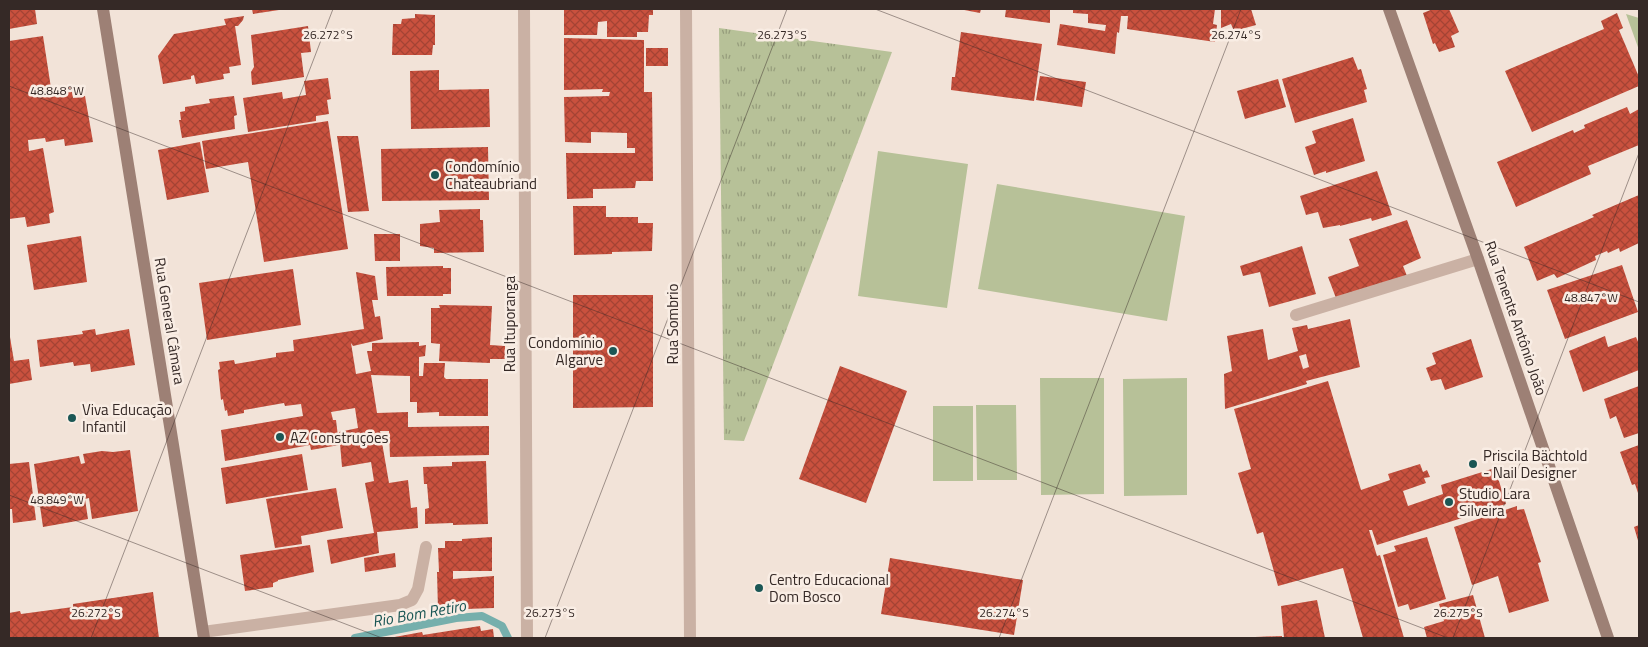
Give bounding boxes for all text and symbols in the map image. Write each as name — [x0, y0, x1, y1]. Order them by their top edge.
text: 26.272°S — [303, 25, 353, 44]
text: 26.273°S — [757, 25, 807, 44]
text: 26.274°S — [1211, 25, 1261, 44]
text: 48.848°W — [30, 81, 84, 100]
place label: Condomínio Chateaubriand — [445, 155, 537, 195]
marker: Condomínio Chateaubriand — [429, 169, 441, 181]
street label: Rua Tenente Antônio João — [1479, 238, 1553, 398]
street label: Rua General Câmara — [149, 256, 191, 387]
street label: Rua Ituporanga — [498, 275, 521, 372]
street label: Rua Sombrio — [661, 283, 684, 364]
text: 48.847°W — [1564, 288, 1618, 307]
place label: Condomínio Algarve — [528, 331, 603, 371]
marker: Condomínio Algarve — [607, 345, 619, 357]
place label: Viva Educação Infantil — [82, 398, 172, 438]
marker: Viva Educação Infantil — [66, 412, 78, 424]
place label: AZ Construções — [290, 426, 389, 449]
marker: AZ Construções — [274, 431, 286, 443]
place label: Priscila Bächtold - Nail Designer — [1483, 444, 1587, 484]
marker: Priscila Bächtold - Nail Designer — [1467, 458, 1479, 470]
place label: Studio Lara Silveira — [1459, 482, 1531, 522]
text: 48.849°W — [30, 490, 84, 509]
marker: Studio Lara Silveira — [1443, 496, 1455, 508]
place label: Centro Educacional Dom Bosco — [769, 568, 889, 608]
marker: Centro Educacional Dom Bosco — [753, 582, 765, 594]
water label: Rio Bom Retiro — [370, 593, 469, 633]
text: 26.272°S — [71, 603, 121, 622]
text: 26.273°S — [525, 603, 575, 622]
text: 26.274°S — [979, 603, 1029, 622]
text: 26.275°S — [1433, 603, 1483, 622]

